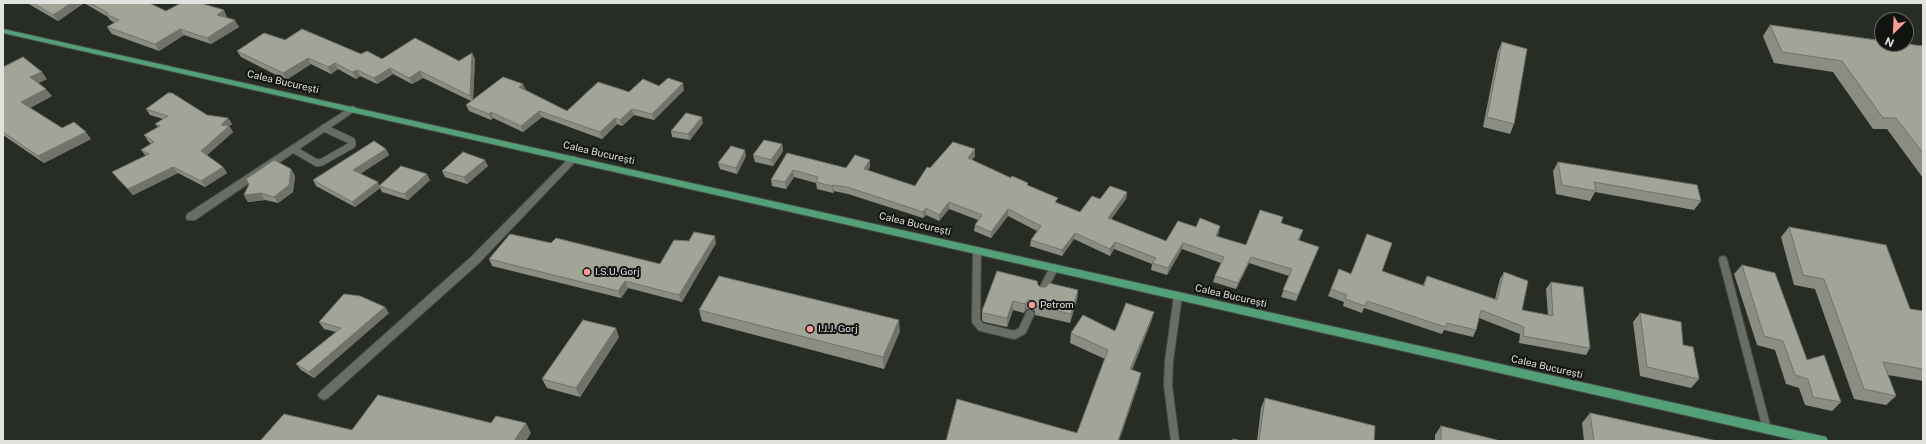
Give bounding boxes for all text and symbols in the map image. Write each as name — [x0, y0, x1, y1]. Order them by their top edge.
north arrow — [1874, 12, 1914, 52]
text: N — [1883, 35, 1896, 49]
street label: Calea București — [246, 68, 320, 96]
street label: Calea București — [562, 139, 636, 167]
street label: Calea București — [878, 210, 952, 238]
place label: I.S.U. Gorj — [595, 266, 640, 278]
marker: I.S.U. Gorj — [582, 267, 592, 277]
street label: Calea București — [1194, 282, 1268, 310]
place label: Petrom — [1040, 299, 1074, 311]
marker: Petrom — [1027, 300, 1037, 310]
place label: I.J.J. Gorj — [818, 323, 857, 335]
marker: I.J.J. Gorj — [805, 324, 815, 334]
street label: Calea București — [1510, 353, 1584, 381]

